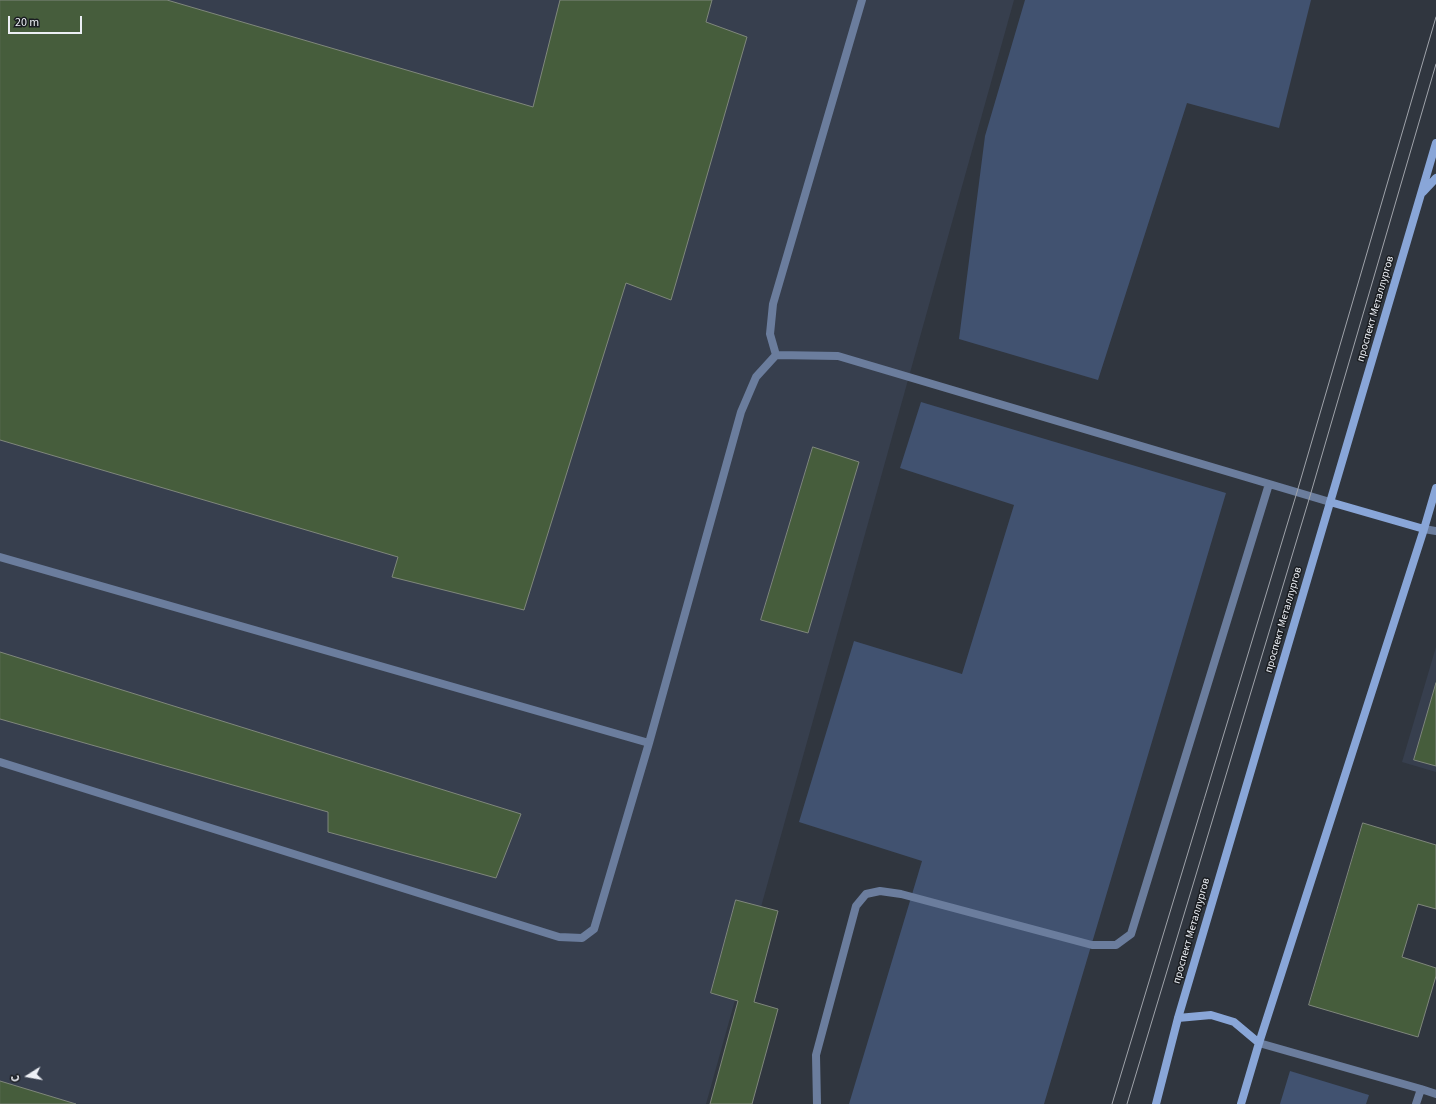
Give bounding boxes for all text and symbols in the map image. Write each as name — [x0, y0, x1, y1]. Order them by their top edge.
scale bar — [10, 8, 84, 34]
text: 20 m — [15, 14, 39, 31]
street label: проспект Металлургов — [1355, 255, 1397, 363]
street label: проспект Металлургов — [1263, 566, 1305, 674]
street label: проспект Металлургов — [1171, 877, 1213, 985]
north arrow — [8, 1056, 48, 1096]
text: С — [8, 1074, 24, 1083]

